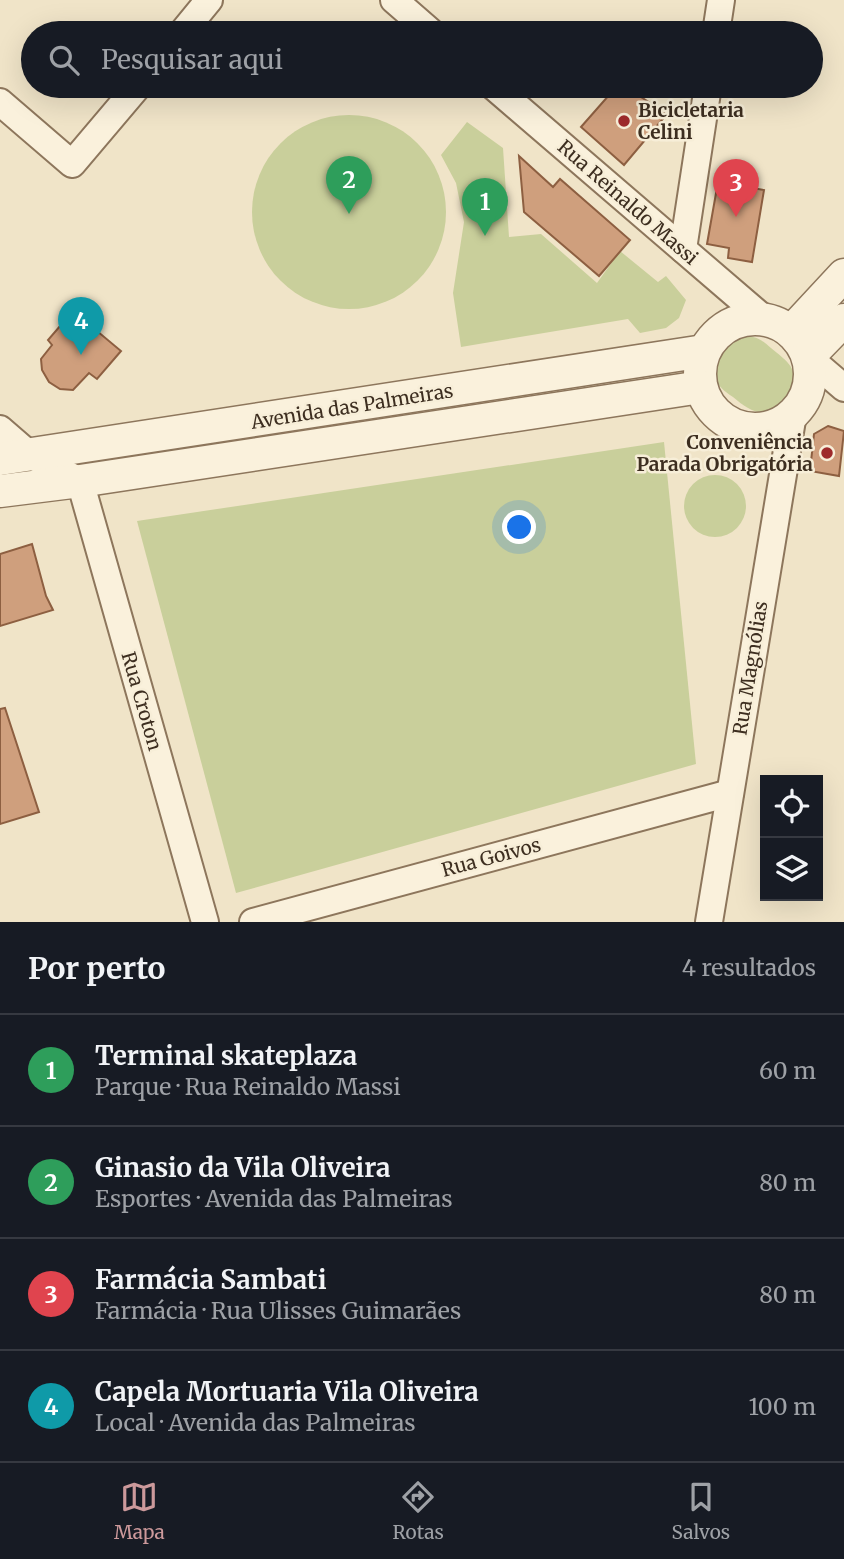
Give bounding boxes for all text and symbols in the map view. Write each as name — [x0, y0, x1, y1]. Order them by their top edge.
search box — [21, 21, 823, 98]
icon: search — [45, 41, 83, 79]
text: Pesquisar aqui — [101, 43, 283, 76]
place label: Bicicletaria Celini — [638, 98, 744, 144]
marker: Bicicletaria Celini — [616, 113, 632, 129]
street label: Rua Reinaldo Massi — [553, 134, 703, 270]
pin: 2 — [326, 156, 372, 214]
pin: 3 — [713, 159, 759, 217]
pin: 1 — [462, 178, 508, 236]
pin: 4 — [58, 297, 104, 355]
street label: Avenida das Palmeiras — [248, 378, 455, 434]
place label: Conveniência Parada Obrigatória — [637, 430, 813, 476]
marker: Conveniência Parada Obrigatória — [819, 445, 835, 461]
your location — [502, 510, 536, 544]
street label: Rua Magnólias — [728, 599, 772, 737]
street label: Rua Croton — [116, 649, 168, 754]
map controls — [760, 775, 823, 901]
button: locate — [760, 775, 823, 838]
street label: Rua Goivos — [439, 832, 543, 882]
button: layers — [760, 838, 823, 901]
text: Por perto — [28, 949, 166, 987]
text: 4 resultados — [682, 953, 816, 982]
text: Terminal skateplaza — [95, 1039, 357, 1072]
text: 1 — [46, 1056, 56, 1085]
text: 60 m — [759, 1056, 816, 1085]
text: Parque · Rua Reinaldo Massi — [95, 1072, 401, 1101]
text: Ginasio da Vila Oliveira — [95, 1151, 390, 1184]
text: 2 — [44, 1168, 58, 1197]
text: 80 m — [759, 1168, 816, 1197]
text: Esportes · Avenida das Palmeiras — [95, 1184, 452, 1213]
text: Farmácia Sambati — [95, 1263, 327, 1296]
text: 3 — [44, 1280, 58, 1309]
text: 80 m — [759, 1280, 816, 1309]
text: Farmácia · Rua Ulisses Guimarães — [95, 1296, 461, 1325]
text: Capela Mortuaria Vila Oliveira — [95, 1375, 479, 1408]
text: 4 — [44, 1392, 58, 1421]
text: 100 m — [748, 1392, 816, 1421]
text: Local · Avenida das Palmeiras — [95, 1408, 416, 1437]
tab: Mapa — [114, 1478, 165, 1544]
tab: Rotas — [393, 1478, 444, 1544]
tab: Salvos — [672, 1478, 730, 1544]

